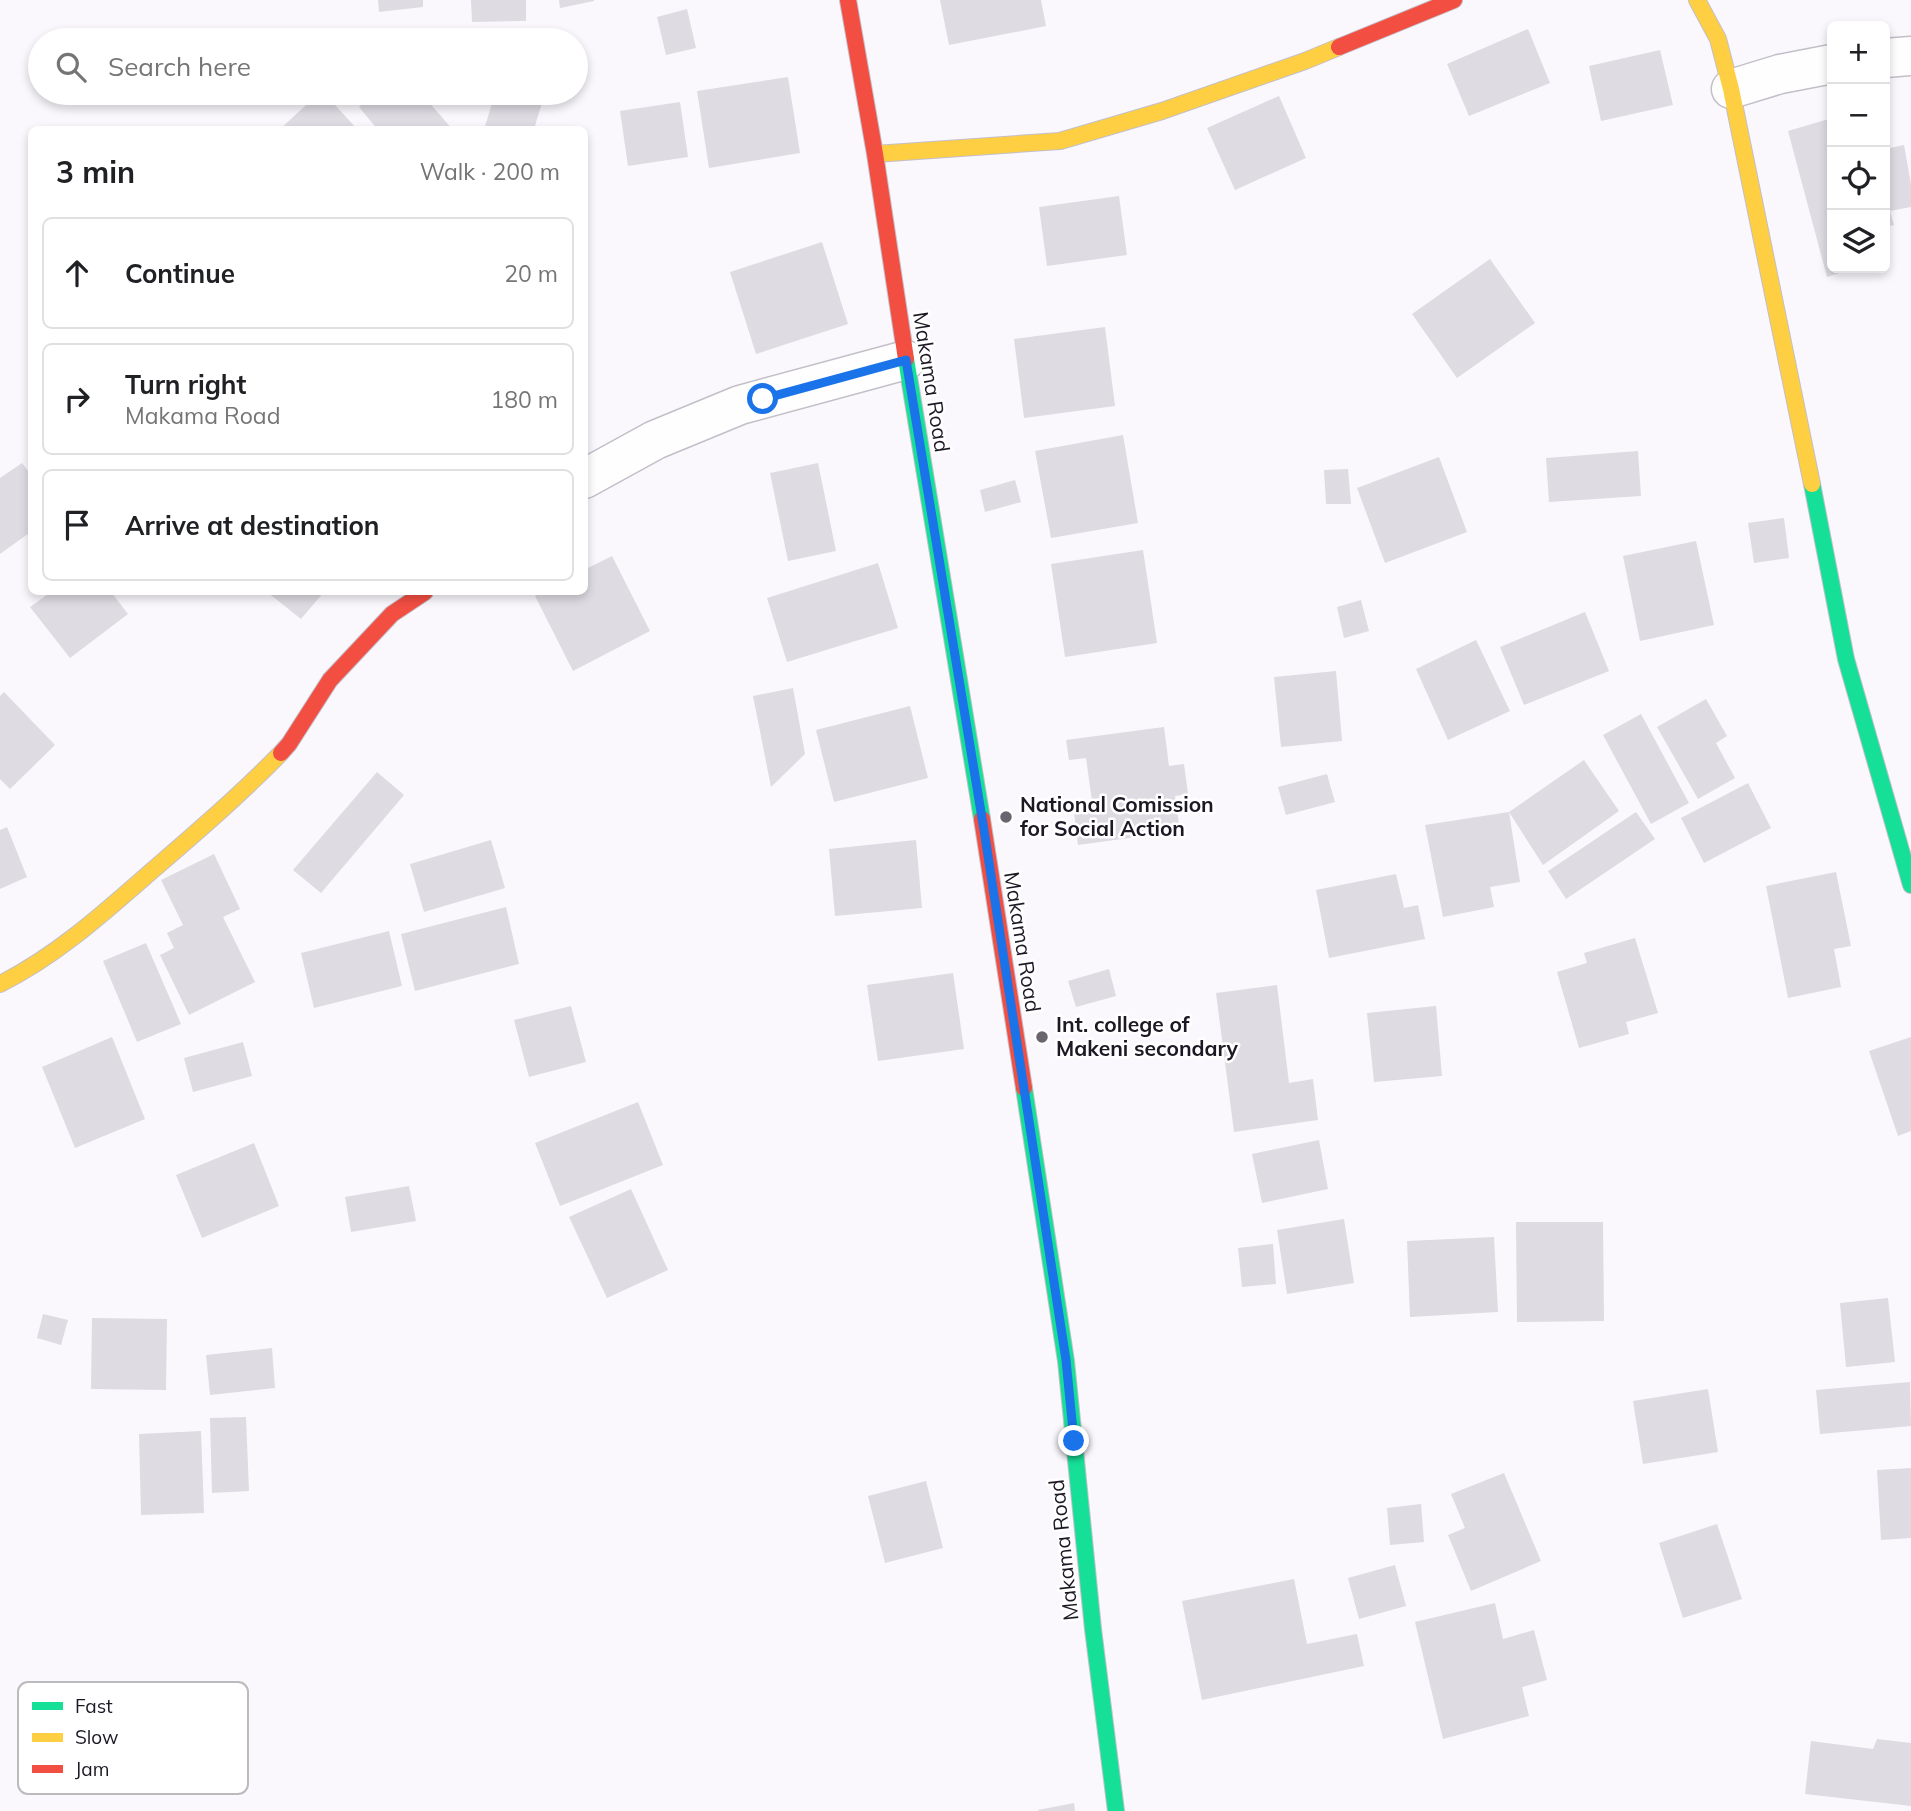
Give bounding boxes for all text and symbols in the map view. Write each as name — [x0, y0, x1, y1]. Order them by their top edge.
map controls — [1827, 21, 1890, 273]
button: + — [1827, 21, 1890, 84]
search box — [28, 28, 588, 105]
icon: search — [52, 48, 90, 86]
text: Search here — [108, 50, 251, 83]
button: − — [1827, 84, 1890, 147]
button: locate — [1827, 147, 1890, 210]
text: 3 min — [56, 153, 135, 191]
text: Walk · 200 m — [420, 157, 560, 186]
button: layers — [1827, 210, 1890, 273]
icon: ahead — [58, 254, 96, 292]
text: Continue — [125, 257, 235, 290]
text: 20 m — [504, 259, 558, 288]
street label: Makama Road — [908, 310, 956, 454]
text: Turn right — [125, 368, 246, 401]
icon: right — [58, 380, 96, 418]
route start — [747, 383, 778, 414]
text: 180 m — [490, 385, 558, 414]
text: Makama Road — [125, 401, 280, 430]
icon: arrive — [58, 506, 96, 544]
text: Arrive at destination — [125, 509, 380, 542]
place label: National Comission for Social Action — [1020, 791, 1214, 841]
marker: National Comission for Social Action — [998, 809, 1014, 825]
street label: Makama Road — [999, 870, 1047, 1014]
place label: Int. college of Makeni secondary — [1056, 1011, 1238, 1061]
marker: Int. college of Makeni secondary — [1034, 1029, 1050, 1045]
route end — [1058, 1425, 1089, 1456]
street label: Makama Road — [1043, 1478, 1083, 1622]
legend — [18, 1682, 248, 1794]
text: Fast — [75, 1694, 113, 1718]
text: Slow — [75, 1725, 119, 1749]
text: Jam — [75, 1757, 109, 1781]

